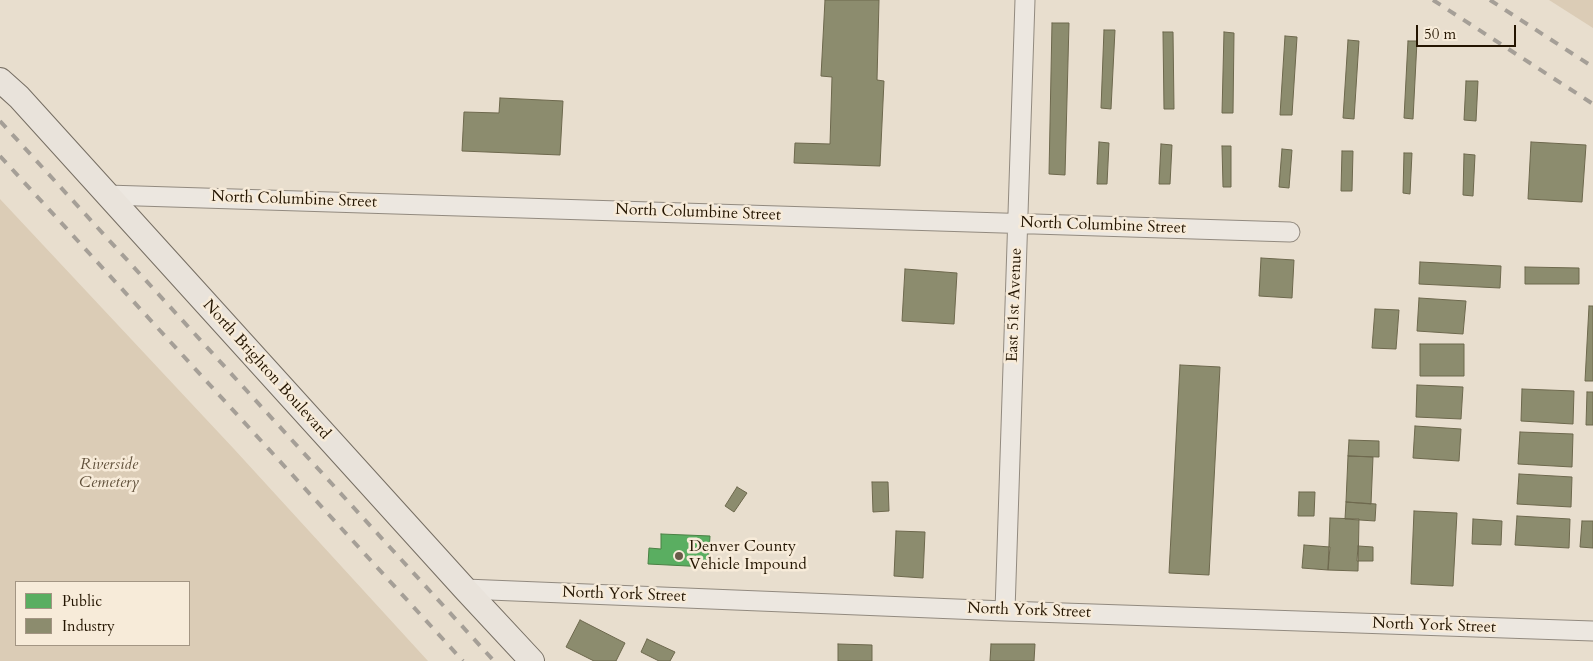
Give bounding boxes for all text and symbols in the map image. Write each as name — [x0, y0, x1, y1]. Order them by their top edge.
scale bar — [1418, 15, 1518, 47]
text: 50 m — [1424, 24, 1456, 44]
street label: North Columbine Street — [211, 188, 377, 212]
street label: North Columbine Street — [615, 201, 781, 225]
street label: North Columbine Street — [1020, 214, 1186, 238]
street label: East 51st Avenue — [1003, 247, 1027, 363]
street label: North Brighton Boulevard — [198, 296, 334, 444]
park label: Riverside Cemetery — [79, 455, 139, 493]
place label: Denver County Vehicle Impound — [689, 537, 807, 575]
marker: Denver County Vehicle Impound — [673, 550, 685, 562]
legend — [15, 581, 190, 646]
street label: North York Street — [562, 583, 686, 607]
text: Public — [62, 591, 102, 611]
street label: North York Street — [967, 599, 1091, 623]
street label: North York Street — [1372, 614, 1496, 638]
text: Industry — [62, 616, 115, 636]

